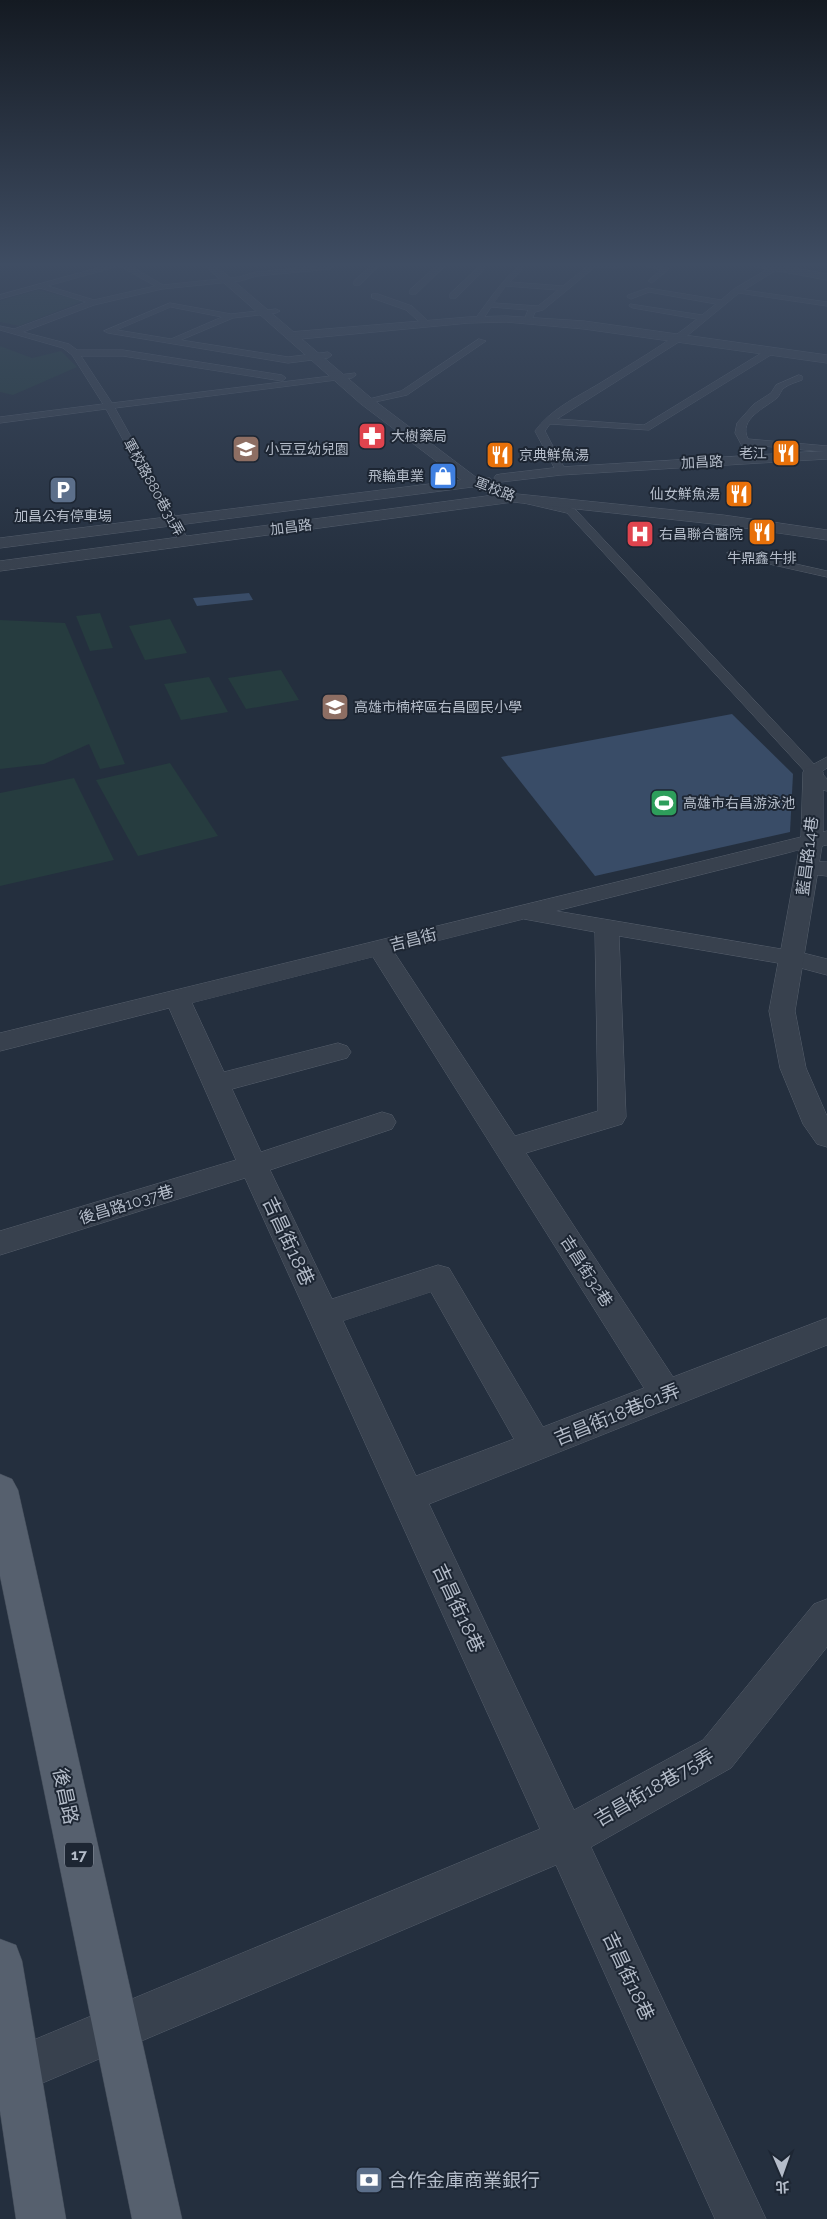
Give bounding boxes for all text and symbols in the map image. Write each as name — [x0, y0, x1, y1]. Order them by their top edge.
pharmacy icon: 大樹藥局 — [357, 421, 387, 451]
place label: 大樹藥局 — [391, 428, 447, 444]
school or university icon: 小豆豆幼兒園 — [231, 434, 261, 464]
street label: 軍校路880巷31弄 — [121, 436, 187, 538]
restaurant icon: 老江 — [771, 438, 801, 468]
restaurant icon: 京典鮮魚湯 — [485, 440, 515, 470]
place label: 小豆豆幼兒園 — [265, 441, 349, 457]
place label: 老江 — [739, 445, 767, 461]
place label: 京典鮮魚湯 — [519, 447, 589, 463]
street label: 加昌路 — [681, 453, 723, 471]
shop icon: 飛輪車業 — [428, 461, 458, 491]
place label: 飛輪車業 — [368, 468, 424, 484]
street label: 軍校路 — [473, 474, 517, 504]
parking icon: 加昌公有停車場 — [48, 475, 78, 505]
restaurant icon: 仙女鮮魚湯 — [724, 479, 754, 509]
place label: 仙女鮮魚湯 — [650, 486, 720, 502]
place label: 加昌公有停車場 — [14, 508, 112, 524]
street label: 加昌路 — [269, 517, 313, 537]
restaurant icon: 牛鼎鑫牛排 — [747, 517, 777, 547]
hospital icon: 右昌聯合醫院 — [625, 519, 655, 549]
place label: 右昌聯合醫院 — [659, 526, 743, 542]
place label: 牛鼎鑫牛排 — [727, 550, 797, 566]
school or university icon: 高雄市楠梓區右昌國民小學 — [320, 692, 350, 722]
place label: 高雄市楠梓區右昌國民小學 — [354, 699, 522, 715]
sports icon: 高雄市右昌游泳池 — [649, 788, 679, 818]
place label: 高雄市右昌游泳池 — [683, 795, 795, 811]
street label: 藍昌路14巷 — [793, 815, 822, 897]
street label: 吉昌街 — [388, 924, 439, 955]
street label: 後昌路1037巷 — [77, 1181, 176, 1228]
street label: 吉昌街18巷 — [259, 1193, 319, 1289]
street label: 吉昌街32巷 — [557, 1232, 617, 1310]
street label: 吉昌街18巷61弄 — [551, 1379, 683, 1449]
street label: 吉昌街18巷 — [429, 1560, 489, 1656]
street label: 吉昌街18巷75弄 — [590, 1744, 718, 1830]
street label: 後昌路 — [49, 1766, 83, 1826]
road number: 17 — [65, 1842, 93, 1868]
street label: 吉昌街18巷 — [599, 1928, 659, 2024]
north arrow — [757, 2149, 807, 2199]
bank icon: 合作金庫商業銀行 — [354, 2165, 384, 2195]
place label: 合作金庫商業銀行 — [388, 2169, 540, 2191]
text: 北 — [775, 2179, 790, 2195]

